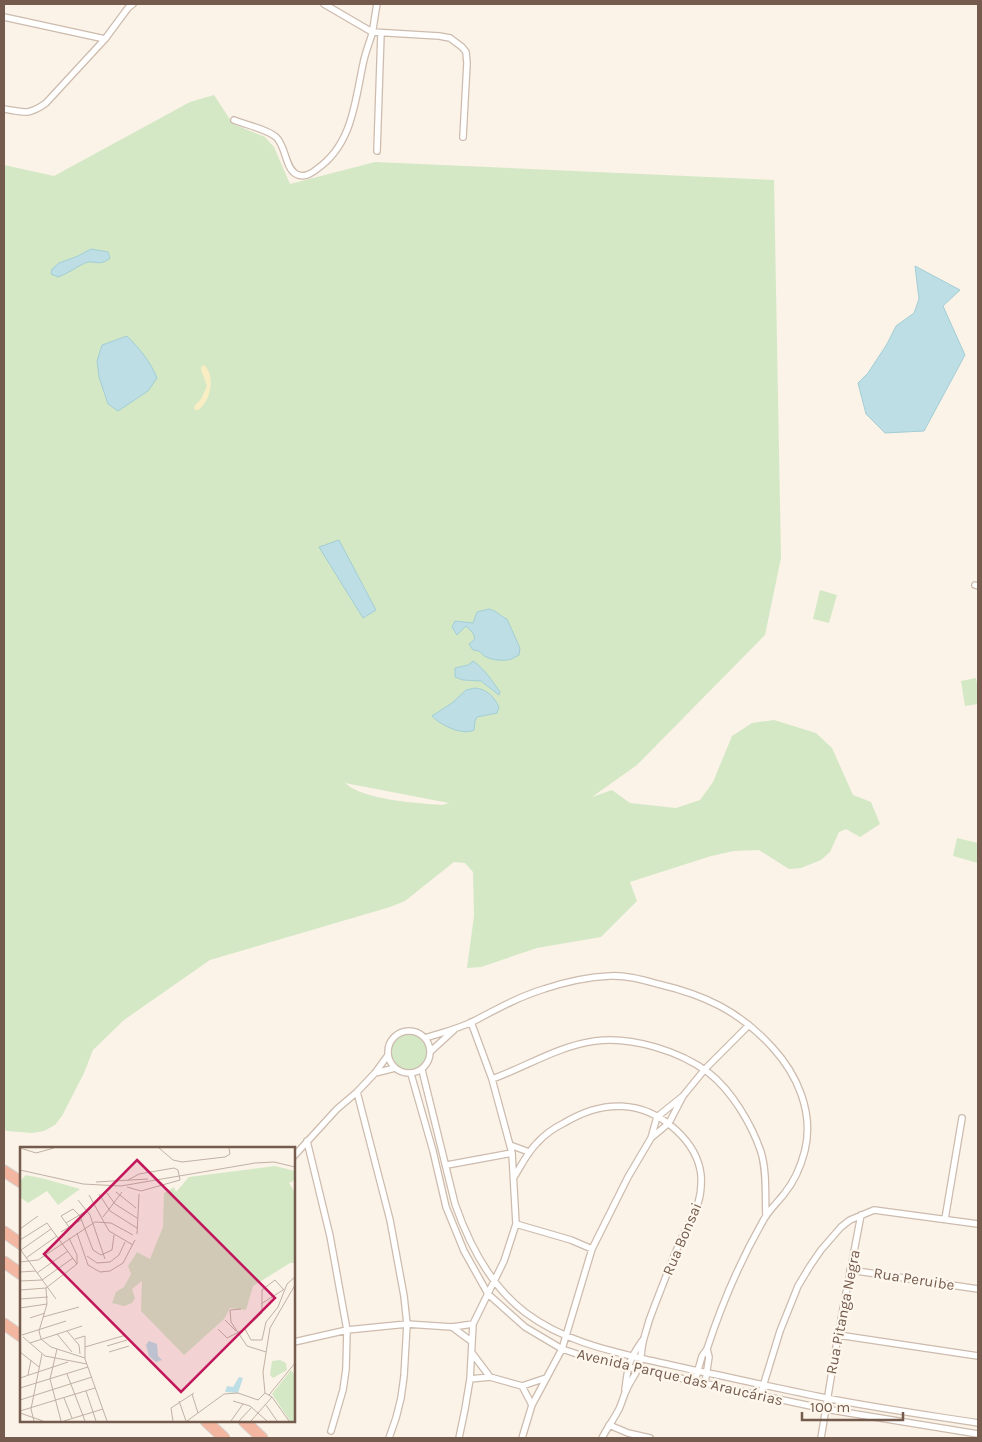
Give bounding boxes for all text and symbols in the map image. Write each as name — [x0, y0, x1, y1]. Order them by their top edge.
inset map — [20, 1147, 295, 1422]
street label: Rua Bonsai — [659, 1200, 705, 1278]
street label: Rua Pitanga Negra — [822, 1248, 864, 1376]
street label: Rua Peruibe — [872, 1264, 956, 1294]
street label: Avenida Parque das Araucárias — [575, 1345, 785, 1409]
scale bar — [802, 1390, 903, 1422]
text: 100 m — [810, 1398, 850, 1416]

